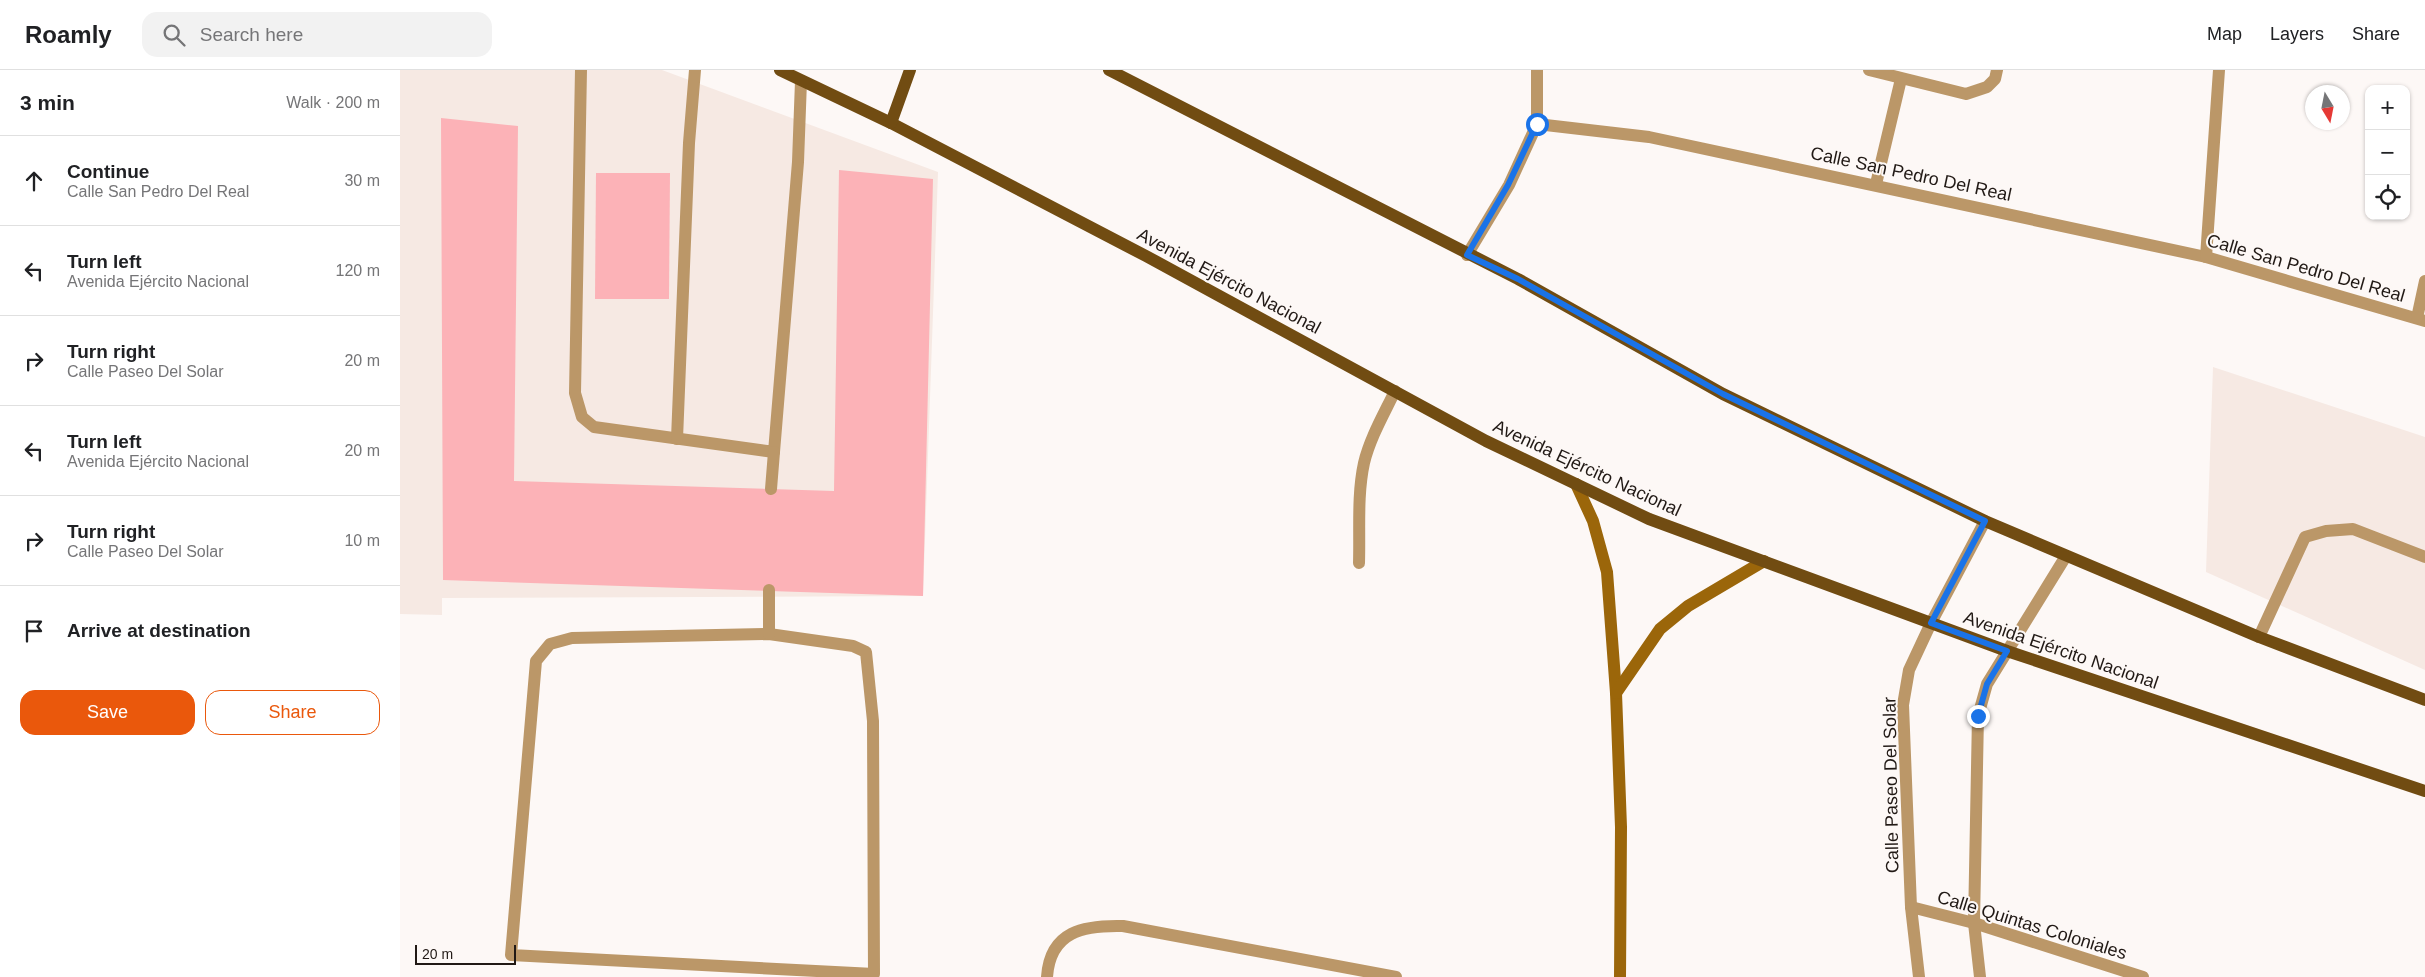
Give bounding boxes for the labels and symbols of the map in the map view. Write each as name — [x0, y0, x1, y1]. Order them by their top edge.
north arrow — [2305, 85, 2350, 130]
route start — [1526, 113, 1549, 136]
street label: Calle San Pedro Del Real — [1809, 143, 2013, 205]
street label: Avenida Ejército Nacional — [1134, 224, 1324, 338]
street label: Calle San Pedro Del Real — [2205, 230, 2407, 306]
street label: Avenida Ejército Nacional — [1490, 416, 1684, 520]
street label: Avenida Ejército Nacional — [1961, 607, 2161, 693]
street label: Calle Paseo Del Solar — [1879, 697, 1903, 873]
route end — [1967, 705, 1990, 728]
street label: Calle Quintas Coloniales — [1935, 887, 2129, 963]
scale bar — [415, 942, 516, 965]

